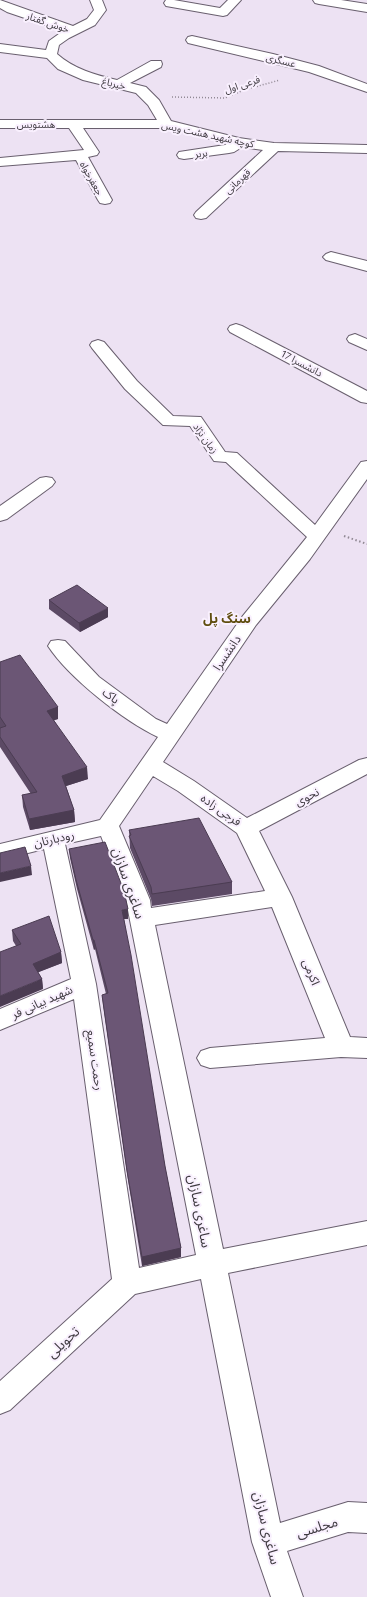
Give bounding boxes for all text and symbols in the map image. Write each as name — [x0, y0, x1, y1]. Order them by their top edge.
street label: خوش گفتار — [24, 9, 71, 36]
street label: عسگری — [265, 51, 297, 70]
street label: فرعی اول — [223, 72, 262, 96]
street label: خیرباغ — [100, 74, 127, 94]
street label: هشتویس — [17, 118, 55, 131]
street label: کوچه شهید هشت ویس — [160, 118, 256, 151]
street label: بربر — [193, 146, 209, 161]
street label: جعفرخواه — [77, 159, 106, 198]
street label: قهرمانی — [221, 166, 254, 197]
street label: دانشسرا 17 — [279, 347, 325, 380]
street label: زمان نژاد — [190, 421, 221, 456]
district label: سنگ پل — [203, 611, 251, 627]
street label: دانشسرا — [210, 632, 244, 673]
street label: پاک — [99, 685, 122, 708]
street label: نحوی — [292, 785, 322, 809]
street label: فرجی زاده — [198, 791, 244, 829]
street label: رودبارتان — [32, 828, 76, 851]
street label: ساغری سازان — [108, 845, 149, 921]
street label: اکرمی — [299, 957, 323, 987]
street label: شهید بیانی فر — [8, 982, 75, 1022]
street label: رحمت سمیع — [82, 1029, 106, 1092]
street label: ساغری سازان — [184, 1173, 215, 1249]
street label: تحویلی — [43, 1323, 83, 1362]
street label: ساغری سازان — [249, 1490, 284, 1566]
street label: مجلسی — [294, 1513, 340, 1542]

